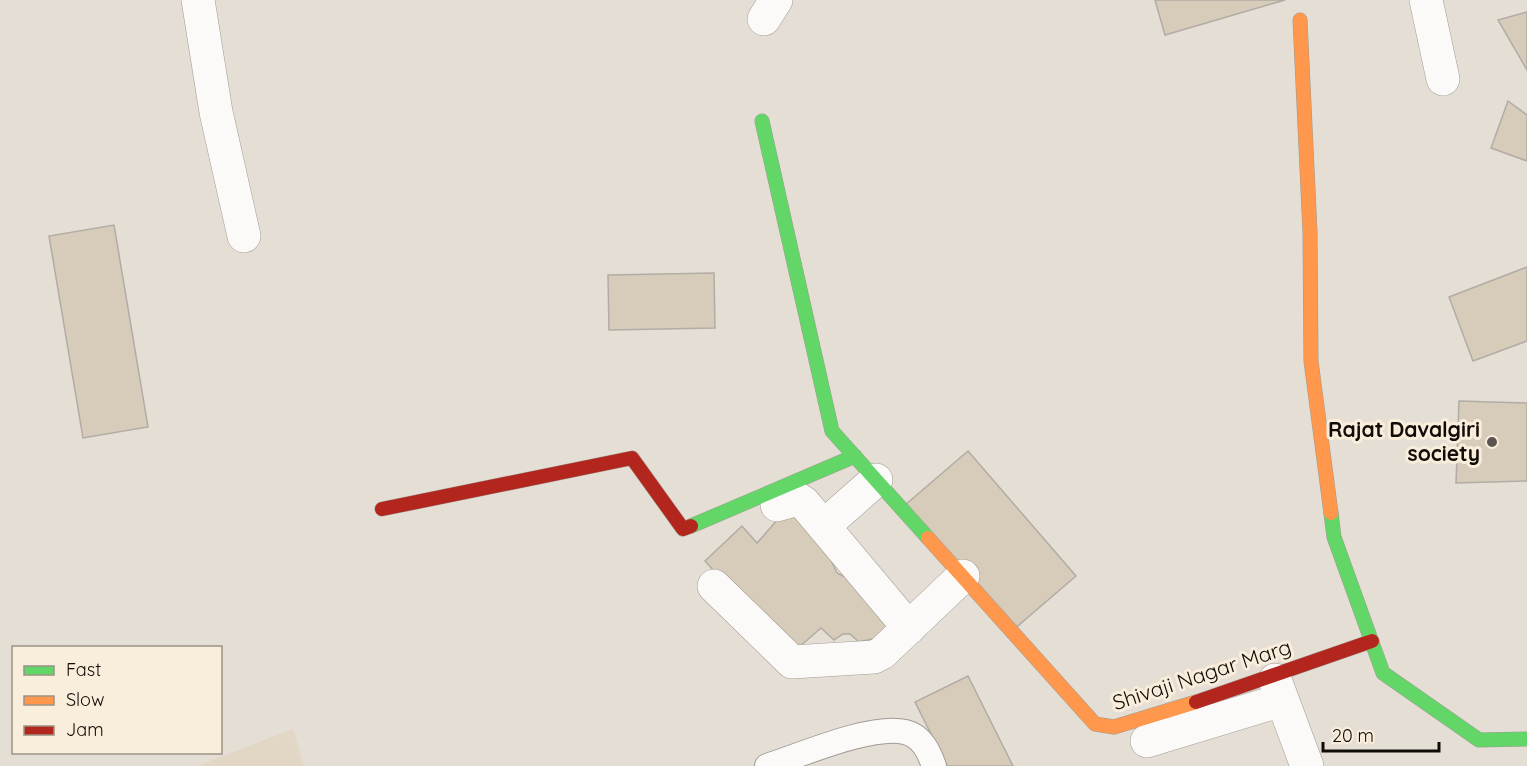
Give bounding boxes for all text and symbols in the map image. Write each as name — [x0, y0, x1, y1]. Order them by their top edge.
place label: Rajat Davalgiri society — [1328, 416, 1480, 466]
marker: Rajat Davalgiri society — [1485, 435, 1499, 449]
street label: Shivaji Nagar Marg — [1109, 633, 1294, 715]
legend — [12, 646, 222, 754]
text: Fast — [66, 658, 101, 681]
text: Slow — [66, 688, 104, 711]
scale bar — [1323, 715, 1438, 753]
text: Jam — [66, 718, 104, 741]
text: 20 m — [1332, 724, 1374, 747]

